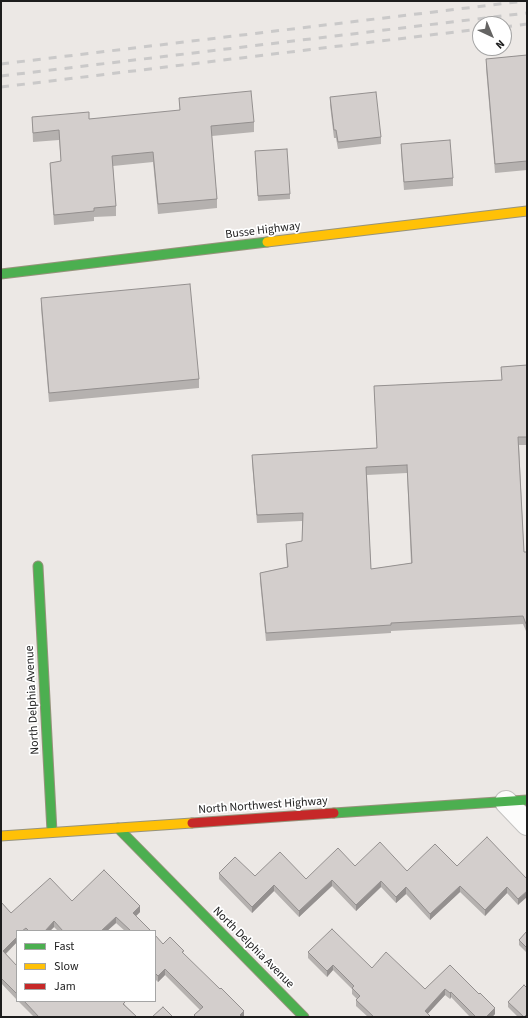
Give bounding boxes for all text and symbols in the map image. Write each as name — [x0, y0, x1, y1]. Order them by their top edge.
north arrow — [472, 16, 512, 56]
text: N — [492, 36, 508, 52]
street label: Busse Highway — [225, 219, 301, 243]
street label: North Delphia Avenue — [23, 645, 43, 755]
street label: North Northwest Highway — [198, 794, 328, 818]
street label: North Delphia Avenue — [209, 904, 297, 992]
legend — [16, 930, 156, 1002]
text: Fast — [54, 938, 74, 955]
text: Slow — [54, 958, 79, 975]
text: Jam — [54, 978, 76, 995]

